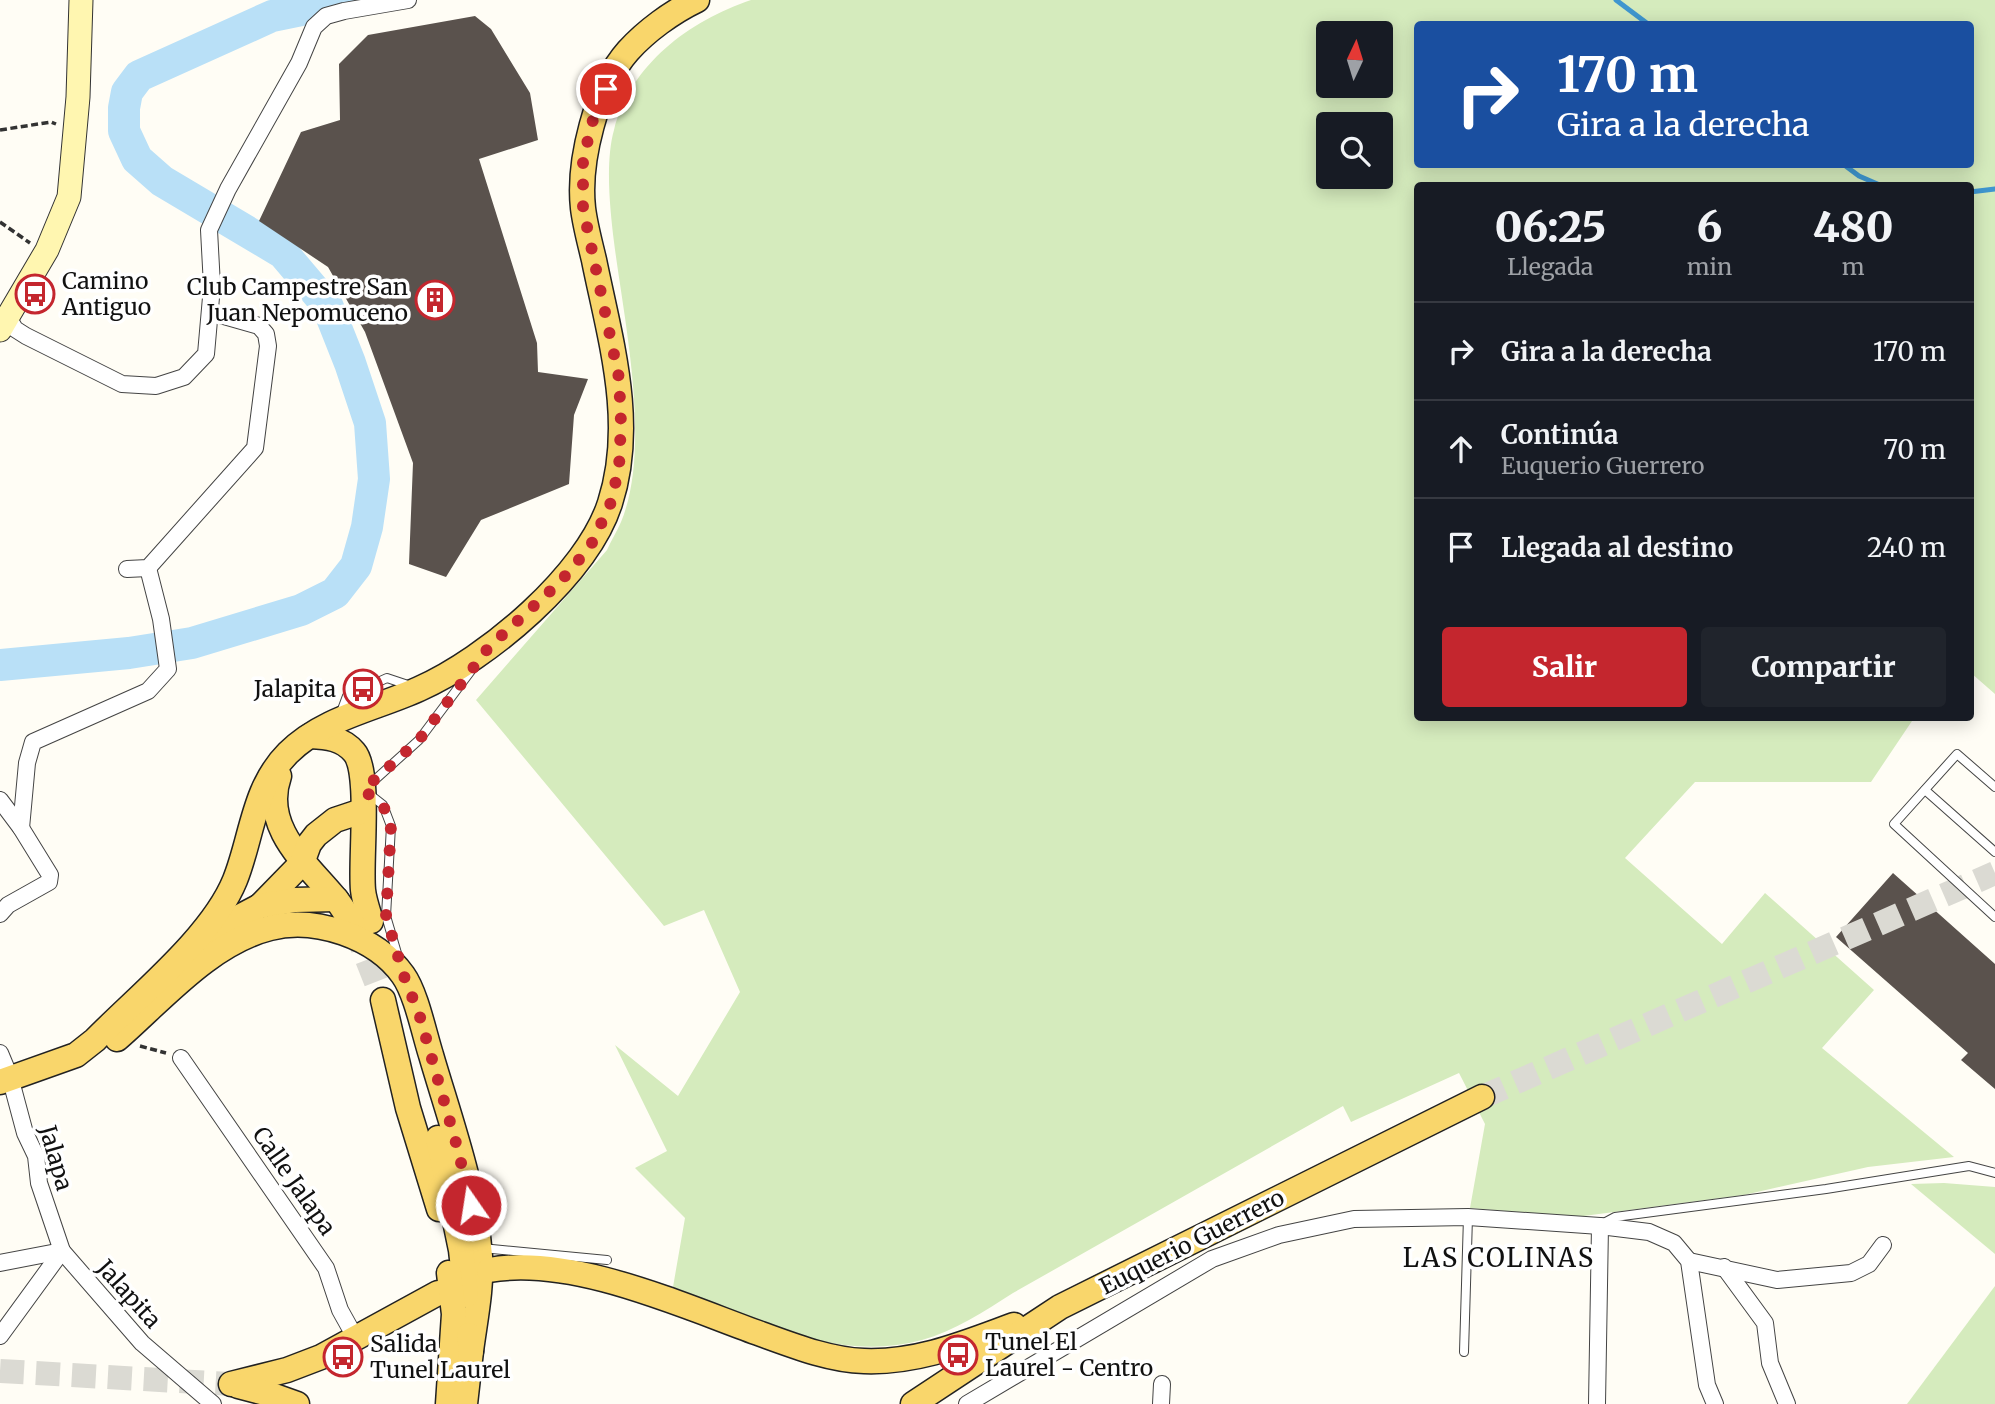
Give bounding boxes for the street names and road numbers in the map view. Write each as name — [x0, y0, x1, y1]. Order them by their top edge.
street label: Jalapa — [33, 1121, 80, 1194]
street label: Calle Jalapa — [246, 1121, 342, 1241]
street label: Euquerio Guerrero — [1095, 1182, 1289, 1301]
street label: Jalapita — [90, 1253, 168, 1334]

